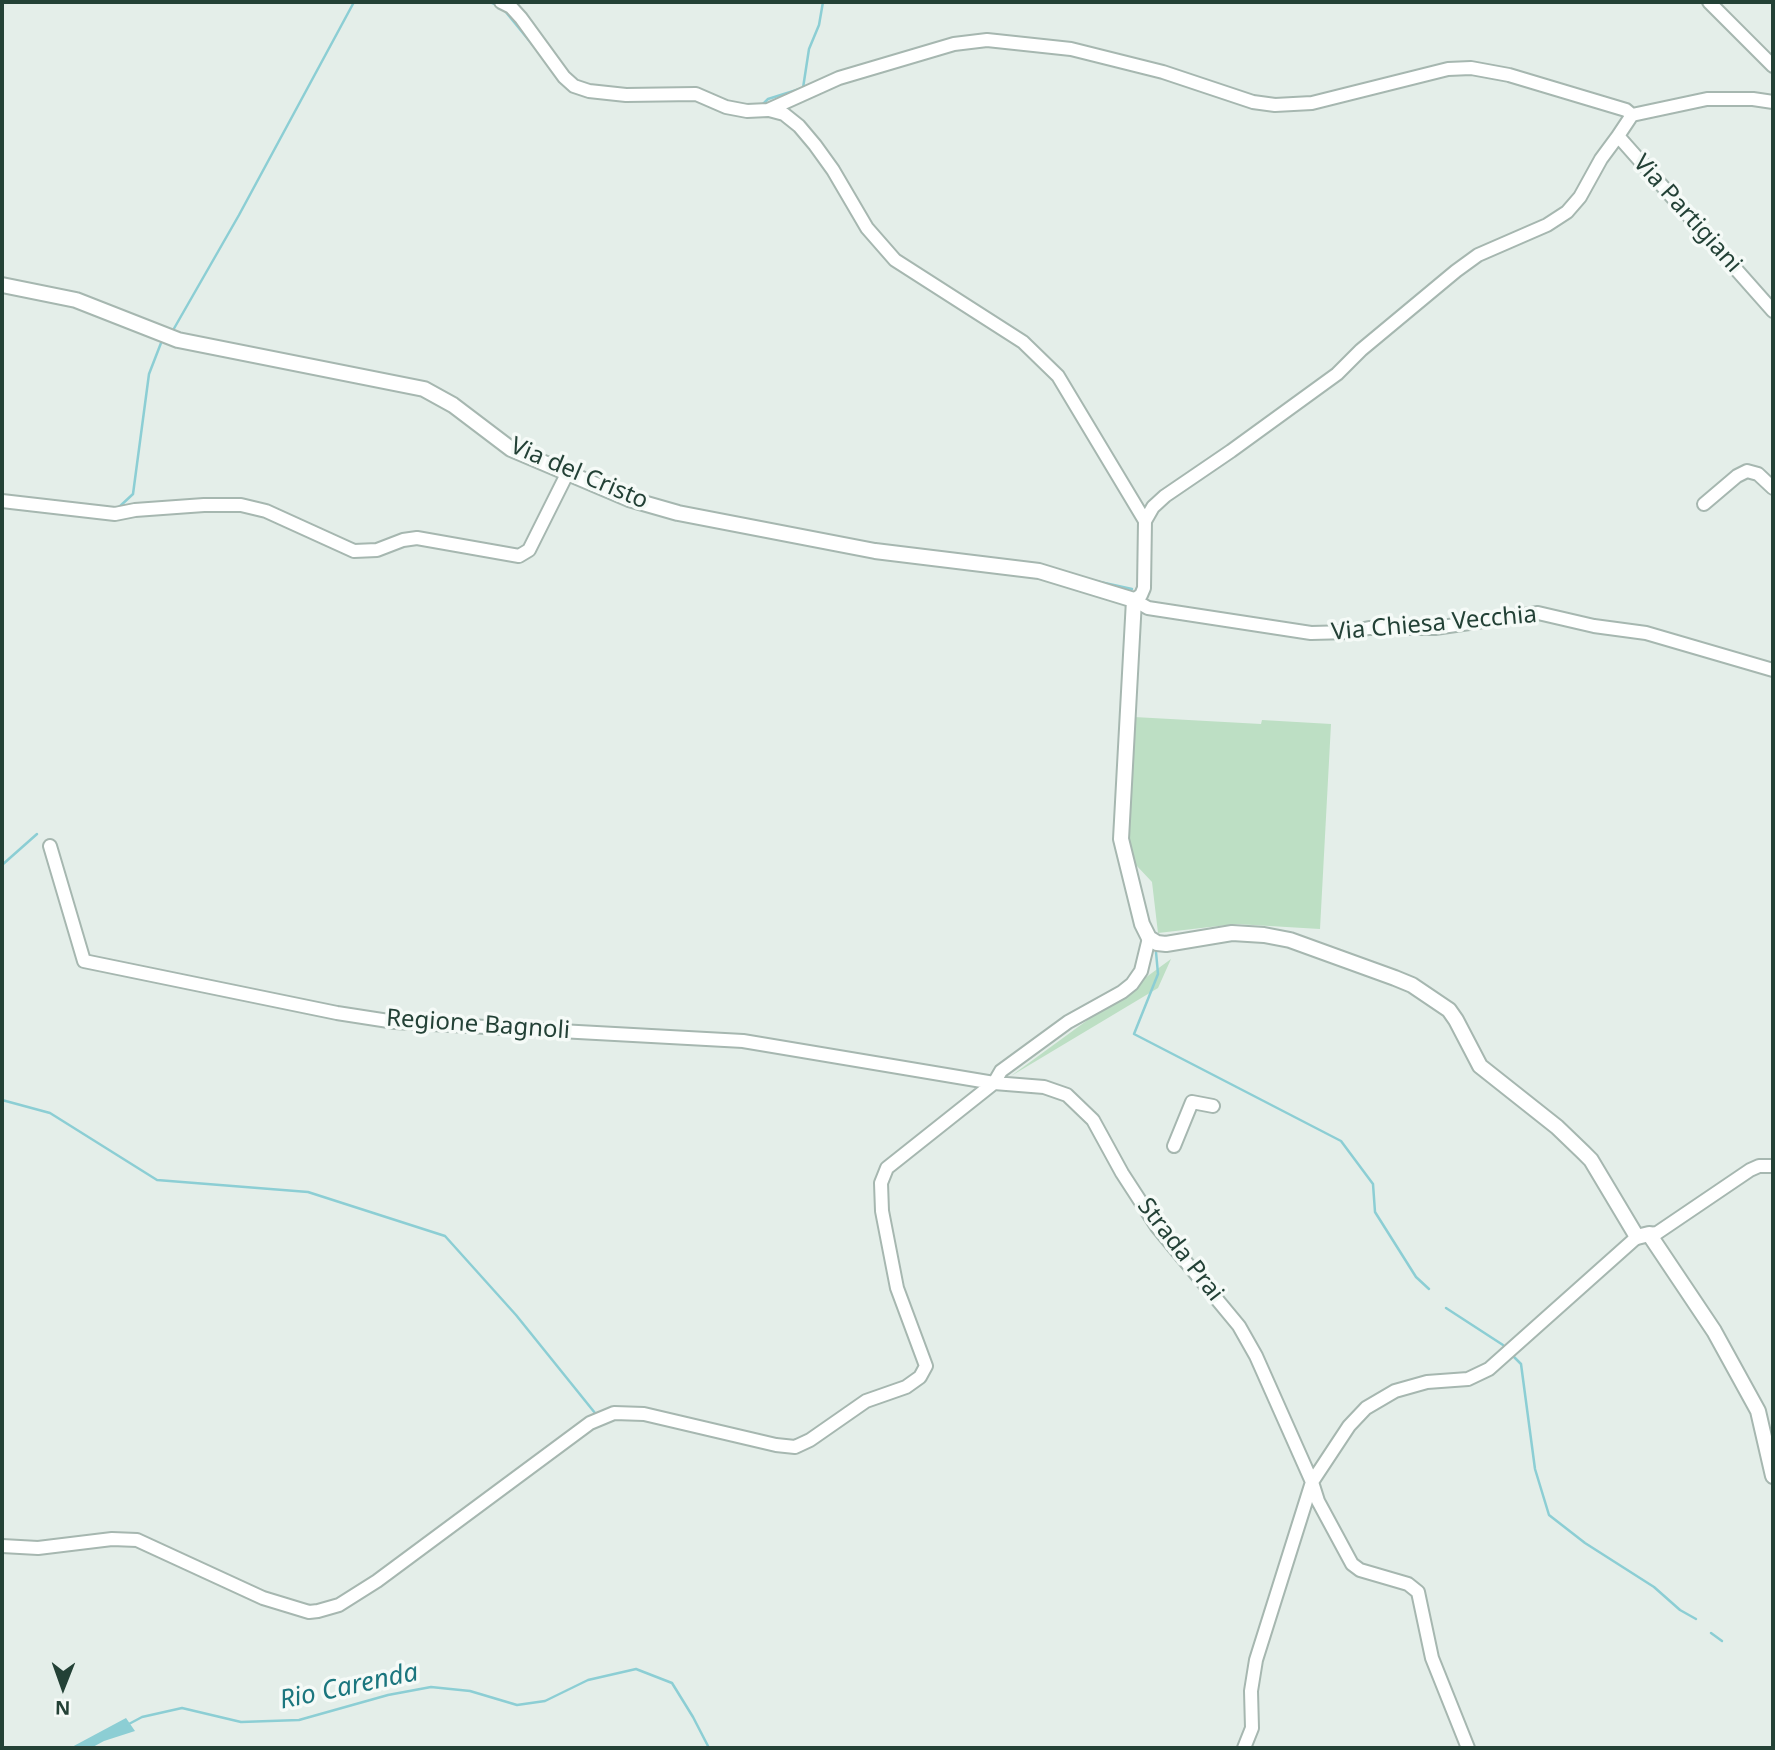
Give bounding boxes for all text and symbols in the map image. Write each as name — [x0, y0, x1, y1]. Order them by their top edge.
street label: Via Partigiani — [1627, 149, 1747, 279]
street label: Via del Cristo — [506, 432, 652, 516]
street label: Via Chiesa Vecchia — [1330, 601, 1538, 647]
street label: Regione Bagnoli — [385, 1004, 571, 1046]
street label: Strada Prai — [1131, 1193, 1229, 1307]
north arrow — [28, 1652, 98, 1722]
water label: Rio Carenda — [277, 1657, 421, 1717]
text: N — [55, 1695, 71, 1721]

